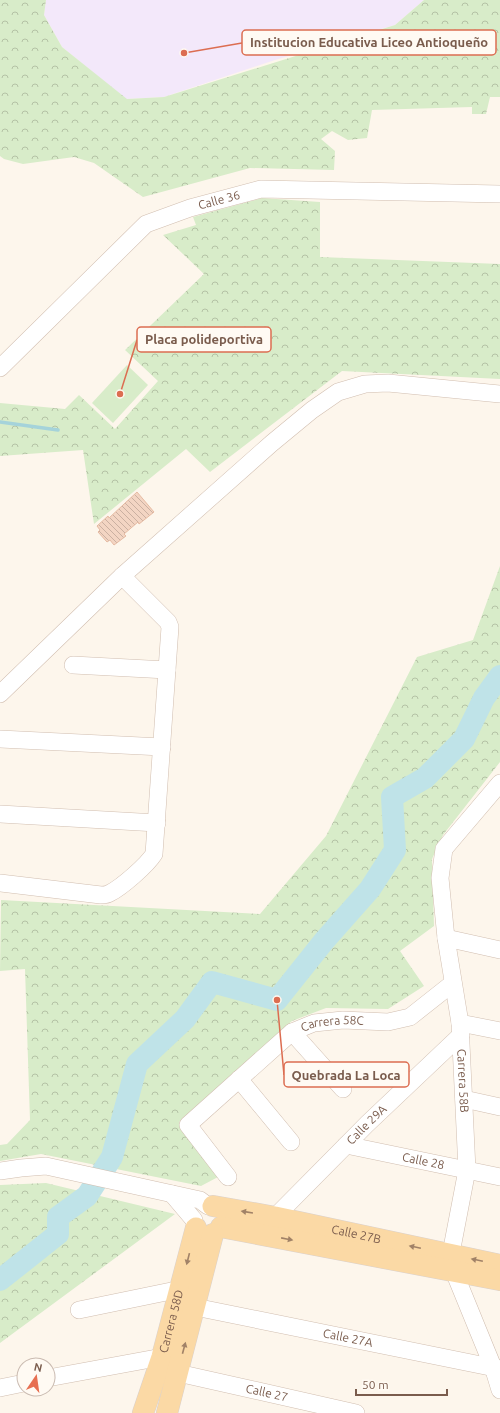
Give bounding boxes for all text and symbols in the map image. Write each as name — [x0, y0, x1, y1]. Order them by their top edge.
callout: Institucion Educativa Liceo Antioqueño — [242, 30, 496, 55]
text: Institucion Educativa Liceo Antioqueño — [250, 35, 488, 49]
street label: Calle 36 — [197, 188, 242, 212]
callout: Placa polideportiva — [137, 327, 271, 352]
text: Placa polideportiva — [145, 332, 263, 346]
street label: Carrera 58C — [299, 1013, 365, 1034]
street label: Carrera 58B — [455, 1048, 471, 1113]
callout: Quebrada La Loca — [284, 1062, 409, 1087]
text: Quebrada La Loca — [292, 1068, 400, 1082]
street label: Calle 29A — [344, 1102, 389, 1147]
street label: Calle 28 — [401, 1150, 446, 1171]
one-way arrow — [241, 1209, 253, 1215]
street label: Calle 27B — [330, 1222, 382, 1245]
one-way arrow — [281, 1236, 293, 1242]
one-way arrow — [409, 1243, 421, 1249]
one-way arrow — [185, 1252, 191, 1265]
one-way arrow — [470, 1256, 483, 1262]
street label: Carrera 58D — [156, 1288, 185, 1354]
street label: Calle 27A — [322, 1326, 374, 1349]
one-way arrow — [182, 1342, 188, 1354]
north arrow — [16, 1357, 56, 1397]
text: N — [33, 1360, 44, 1374]
scale bar — [356, 1371, 447, 1397]
text: 50 m — [362, 1378, 389, 1391]
street label: Calle 27 — [245, 1381, 289, 1403]

